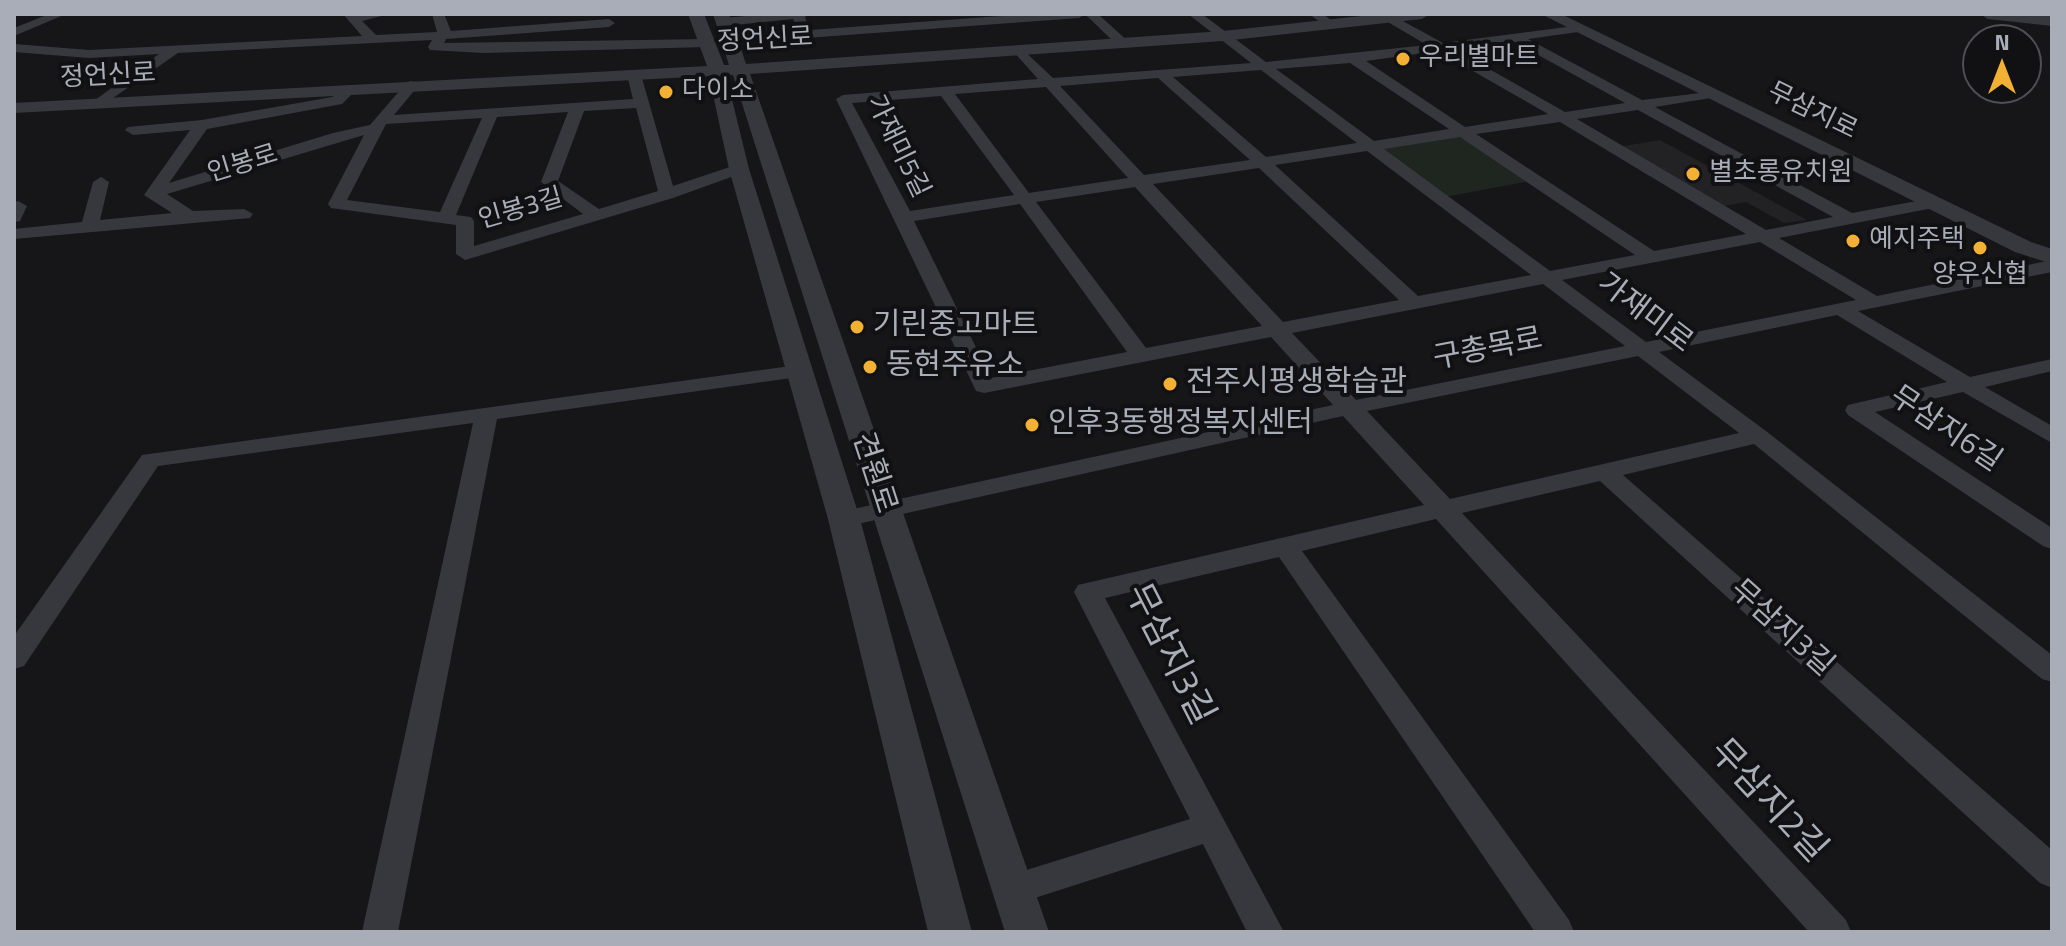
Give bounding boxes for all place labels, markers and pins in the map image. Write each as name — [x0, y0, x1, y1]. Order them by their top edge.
place label: 우리별마트 — [1419, 43, 1539, 75]
marker: 우리별마트 — [1394, 50, 1412, 68]
place label: 다이소 — [682, 76, 754, 108]
marker: 다이소 — [657, 83, 675, 101]
place label: 별초롱유치원 — [1709, 158, 1853, 190]
marker: 별초롱유치원 — [1684, 165, 1702, 183]
place label: 예지주택 — [1869, 225, 1965, 257]
marker: 예지주택 — [1844, 232, 1862, 250]
marker: 양우신협 — [1971, 239, 1989, 257]
place label: 양우신협 — [1932, 260, 2028, 292]
place label: 기린중고마트 — [873, 309, 1039, 345]
marker: 기린중고마트 — [848, 318, 866, 336]
place label: 동현주유소 — [886, 349, 1024, 385]
marker: 동현주유소 — [861, 358, 879, 376]
place label: 전주시평생학습관 — [1186, 366, 1407, 402]
marker: 전주시평생학습관 — [1161, 375, 1179, 393]
place label: 인후3동행정복지센터 — [1048, 407, 1313, 443]
marker: 인후3동행정복지센터 — [1023, 416, 1041, 434]

